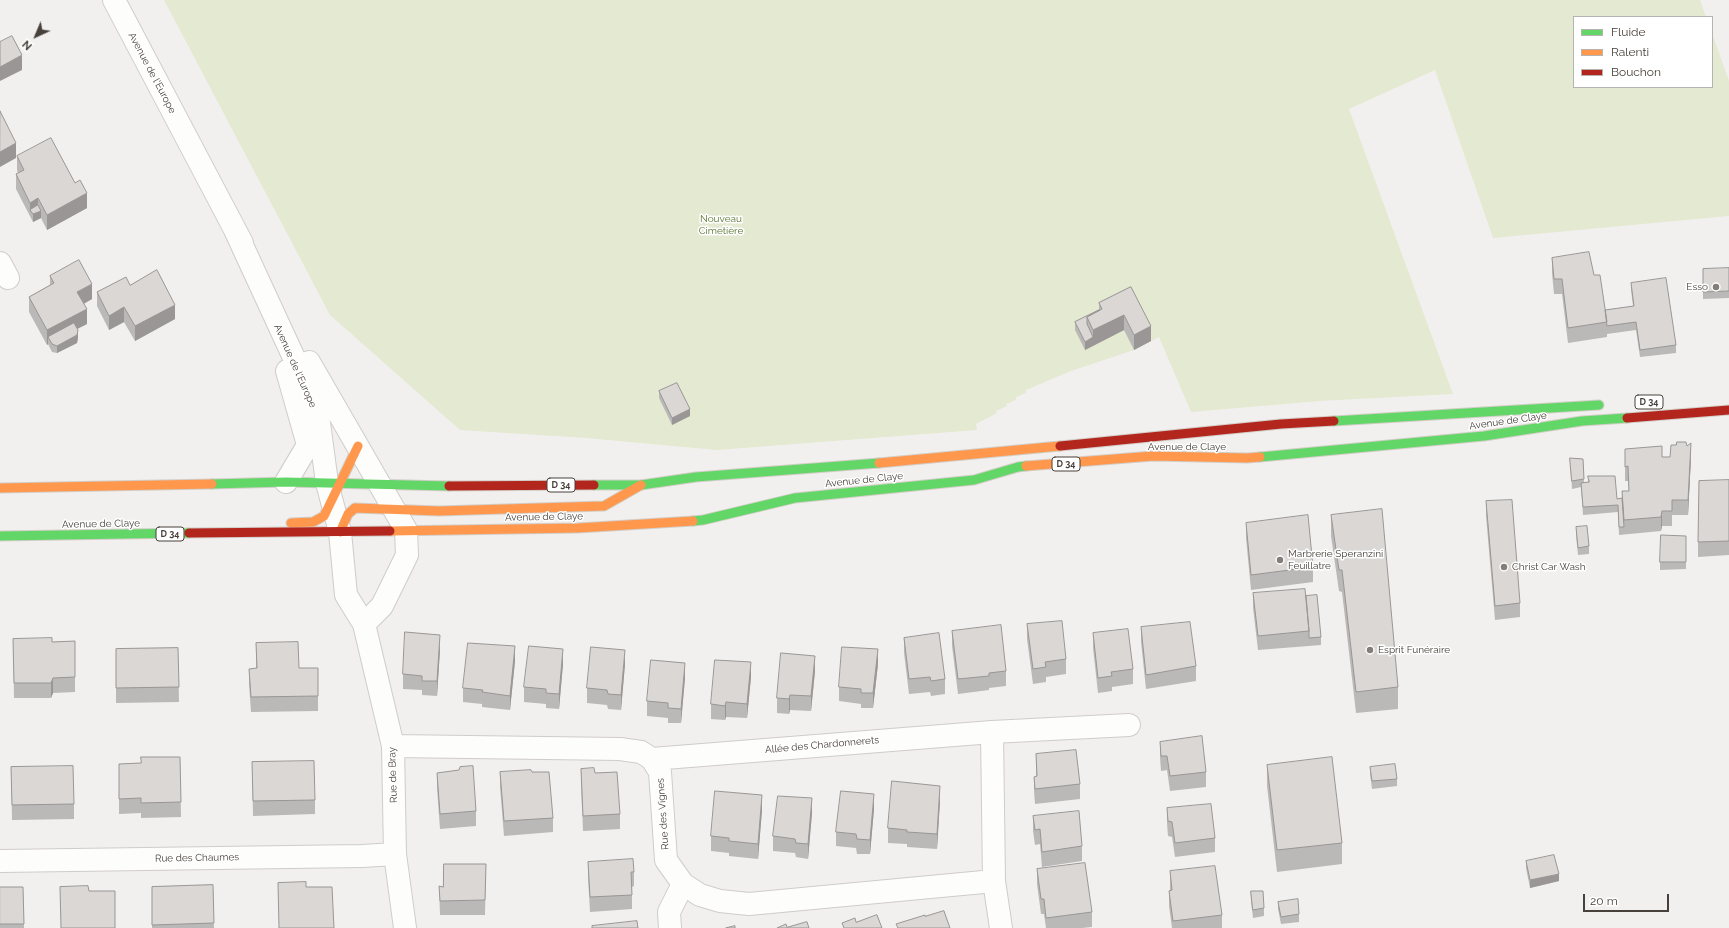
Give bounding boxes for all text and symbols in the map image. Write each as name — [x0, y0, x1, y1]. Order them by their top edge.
north arrow — [16, 16, 56, 56]
legend — [1573, 16, 1713, 88]
text: Fluide — [1611, 25, 1646, 39]
street label: Avenue de l'Europe — [126, 30, 178, 116]
text: N — [20, 37, 35, 53]
text: Ralenti — [1611, 45, 1649, 59]
text: Bouchon — [1611, 65, 1661, 79]
park label: Nouveau Cimetière — [699, 213, 743, 236]
place label: Esso — [1686, 281, 1708, 293]
marker: Esso — [1711, 282, 1721, 292]
street label: Avenue de l'Europe — [271, 322, 319, 410]
road number: D 34 — [1635, 395, 1663, 409]
street label: Avenue de Claye — [1468, 410, 1548, 432]
street label: Avenue de Claye — [1148, 441, 1226, 453]
road number: D 34 — [1052, 457, 1080, 471]
street label: Avenue de Claye — [824, 470, 904, 490]
road number: D 34 — [547, 478, 575, 492]
street label: Avenue de Claye — [505, 510, 583, 524]
street label: Avenue de Claye — [62, 517, 140, 531]
road number: D 34 — [156, 527, 184, 541]
place label: Marbrerie Speranzini Feuillatre — [1288, 548, 1383, 572]
marker: Marbrerie Speranzini Feuillatre — [1275, 555, 1285, 565]
place label: Christ Car Wash — [1512, 561, 1586, 573]
marker: Christ Car Wash — [1499, 562, 1509, 572]
place label: Esprit Funéraire — [1378, 644, 1450, 656]
marker: Esprit Funéraire — [1365, 645, 1375, 655]
street label: Allée des Chardonnerets — [764, 734, 880, 756]
street label: Rue de Bray — [386, 747, 400, 803]
street label: Rue des Vignes — [655, 778, 671, 850]
street label: Rue des Chaumes — [155, 851, 239, 865]
scale bar — [1585, 886, 1671, 912]
text: 20 m — [1590, 894, 1618, 908]

